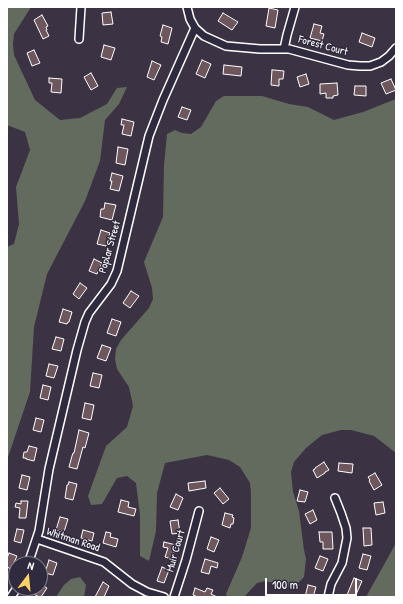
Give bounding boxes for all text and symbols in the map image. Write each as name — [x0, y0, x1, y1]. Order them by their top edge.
street label: Forest Court — [297, 33, 349, 59]
street label: Poplar Street — [96, 219, 124, 275]
street label: Whitman Road — [45, 525, 101, 555]
street label: Muir Court — [164, 528, 188, 574]
north arrow — [8, 556, 48, 596]
text: N — [26, 558, 36, 573]
scale bar — [267, 570, 359, 596]
text: 100 m — [272, 576, 298, 593]

